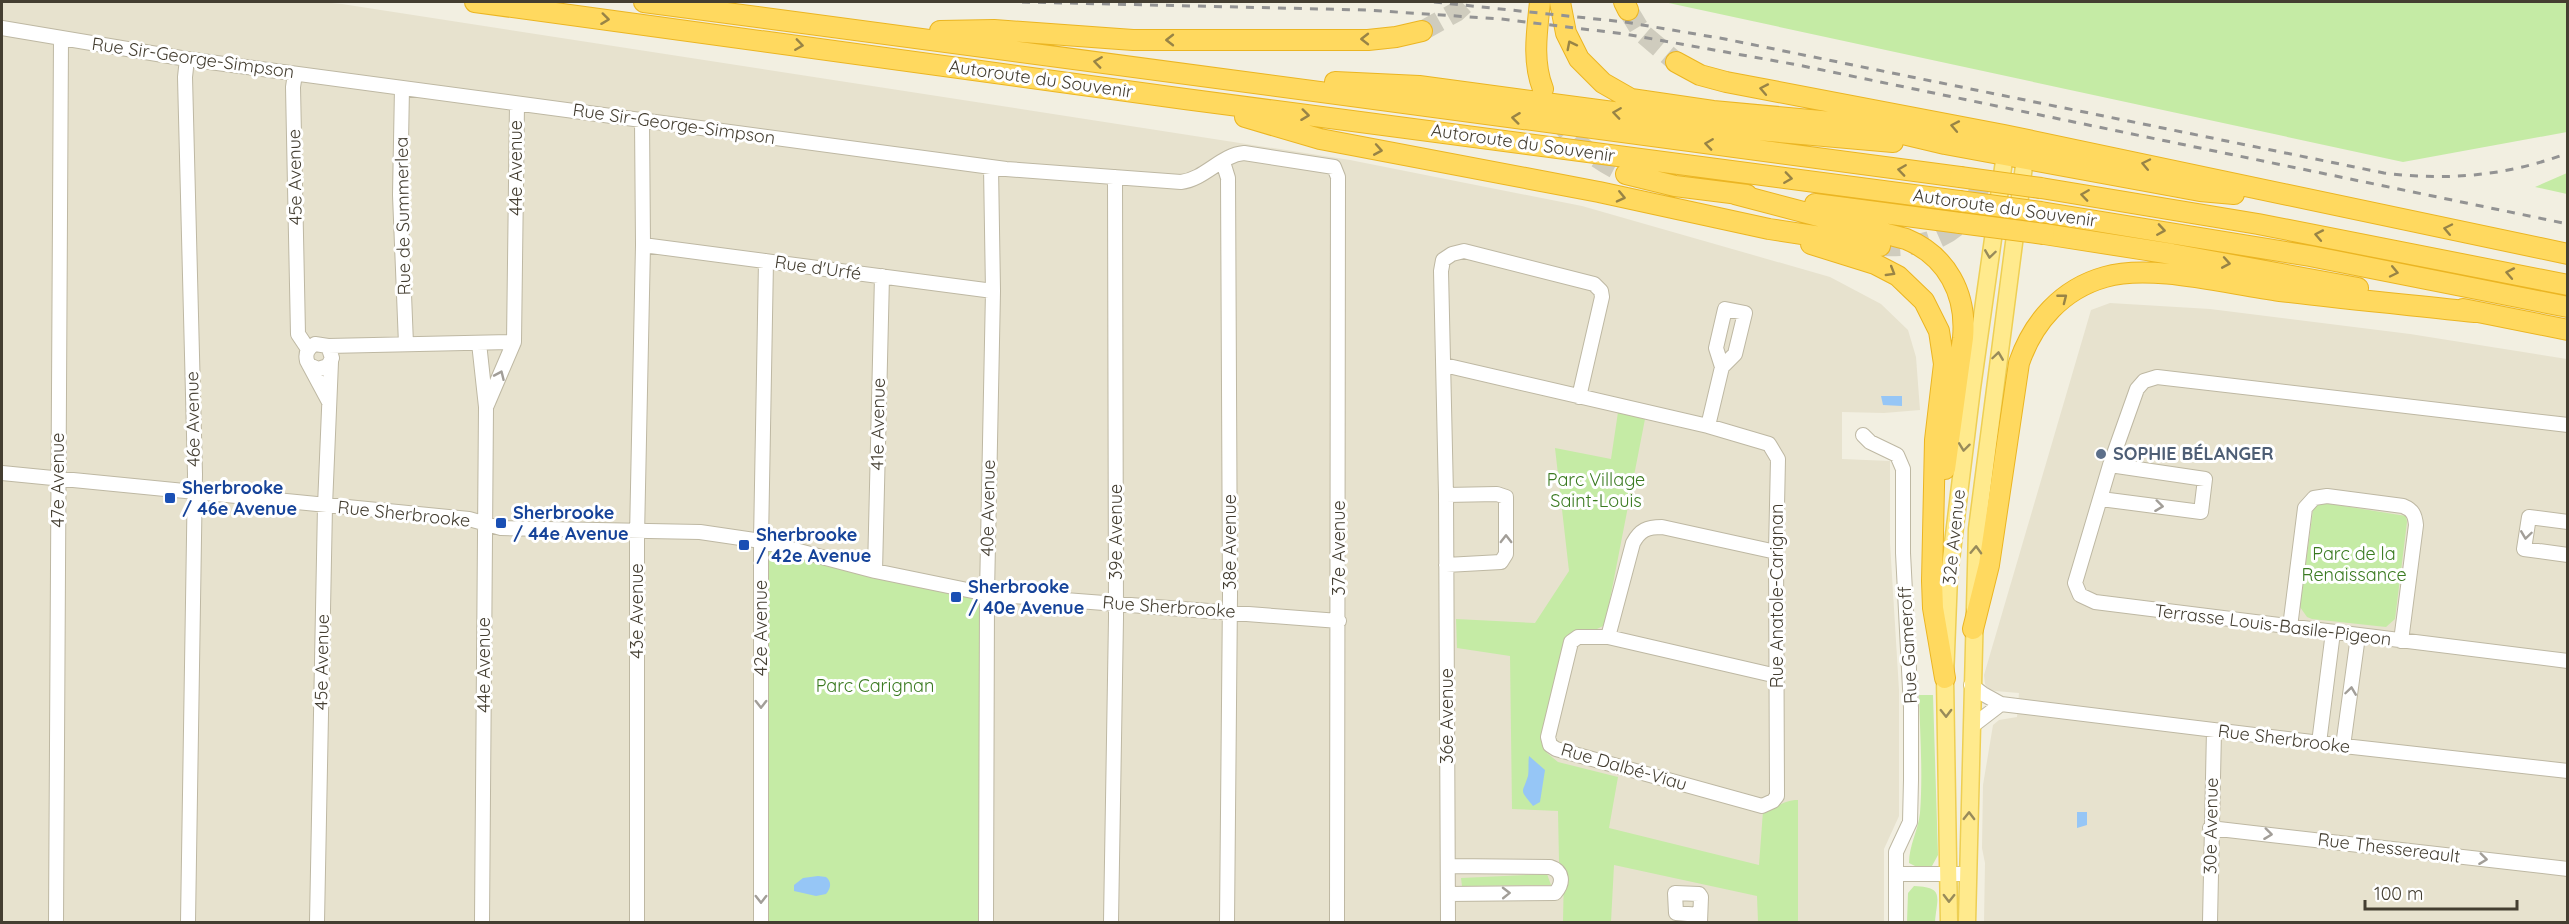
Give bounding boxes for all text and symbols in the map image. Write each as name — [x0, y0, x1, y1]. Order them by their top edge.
one-way arrow — [601, 12, 610, 25]
street label: Rue Sir-George-Simpson — [90, 32, 296, 83]
one-way arrow — [1360, 33, 1369, 46]
one-way arrow — [1165, 34, 1174, 46]
one-way arrow — [794, 38, 803, 50]
one-way arrow — [1567, 40, 1579, 51]
street label: Autoroute du Souvenir — [948, 54, 1135, 103]
one-way arrow — [1093, 57, 1102, 69]
one-way arrow — [1759, 83, 1769, 96]
street label: Rue Sir-George-Simpson — [571, 98, 777, 149]
one-way arrow — [1613, 107, 1622, 119]
one-way arrow — [1301, 108, 1310, 120]
one-way arrow — [1511, 112, 1520, 124]
street label: Autoroute du Souvenir — [1430, 118, 1617, 167]
street label: 44e Avenue — [504, 120, 527, 216]
one-way arrow — [1951, 120, 1961, 133]
street label: 45e Avenue — [282, 129, 307, 225]
street label: Rue de Summerlea — [390, 137, 415, 296]
one-way arrow — [1704, 138, 1714, 150]
one-way arrow — [1373, 143, 1383, 155]
one-way arrow — [2142, 159, 2152, 172]
one-way arrow — [1898, 164, 1907, 176]
one-way arrow — [1783, 172, 1793, 184]
street label: Autoroute du Souvenir — [1912, 183, 2099, 232]
one-way arrow — [1616, 189, 1626, 202]
one-way arrow — [2081, 189, 2090, 201]
one-way arrow — [2444, 223, 2454, 236]
one-way arrow — [2156, 224, 2166, 236]
one-way arrow — [2314, 229, 2324, 242]
one-way arrow — [1984, 249, 1997, 258]
street label: Rue d'Urfé — [773, 250, 863, 285]
one-way arrow — [2221, 256, 2231, 269]
one-way arrow — [1885, 265, 1895, 276]
one-way arrow — [2389, 265, 2399, 278]
one-way arrow — [2505, 267, 2515, 280]
one-way arrow — [2056, 295, 2067, 306]
one-way arrow — [1992, 351, 2004, 361]
one-way arrow — [493, 370, 505, 381]
street label: 46e Avenue — [180, 371, 205, 467]
street label: 41e Avenue — [865, 377, 890, 471]
street label: 47e Avenue — [46, 433, 69, 527]
one-way arrow — [1958, 442, 1971, 452]
place label: SOPHIE BÉLANGER — [2113, 442, 2274, 465]
marker: SOPHIE BÉLANGER — [2094, 447, 2108, 461]
street label: 40e Avenue — [975, 459, 1000, 557]
park label: Parc Village Saint-Louis — [1547, 468, 1645, 512]
place label: Sherbrooke / 46e Avenue — [182, 476, 297, 520]
street label: 39e Avenue — [1104, 484, 1127, 580]
street label: 32e Avenue — [1937, 488, 1970, 586]
marker: Sherbrooke / 46e Avenue — [163, 491, 177, 505]
street label: 38e Avenue — [1218, 494, 1241, 590]
street label: Rue Sherbrooke — [337, 495, 472, 532]
street label: 37e Avenue — [1327, 500, 1350, 596]
one-way arrow — [2155, 500, 2164, 512]
place label: Sherbrooke / 44e Avenue — [513, 501, 629, 545]
street label: Rue Anatole-Carignan — [1765, 504, 1788, 688]
marker: Sherbrooke / 44e Avenue — [494, 516, 508, 530]
place label: Sherbrooke / 42e Avenue — [756, 523, 871, 567]
one-way arrow — [2521, 531, 2533, 540]
one-way arrow — [1500, 535, 1512, 544]
marker: Sherbrooke / 42e Avenue — [737, 538, 751, 552]
park label: Parc de la Renaissance — [2301, 542, 2407, 586]
one-way arrow — [1969, 545, 1982, 554]
street label: 43e Avenue — [625, 563, 648, 659]
place label: Sherbrooke / 40e Avenue — [968, 575, 1084, 619]
street label: 42e Avenue — [749, 580, 772, 676]
street label: Rue Gameroff — [1893, 586, 1922, 704]
marker: Sherbrooke / 40e Avenue — [949, 590, 963, 604]
street label: Rue Sherbrooke — [1102, 590, 1236, 623]
street label: Terrasse Louis-Basile-Pigeon — [2153, 599, 2393, 650]
street label: 45e Avenue — [309, 614, 334, 710]
street label: 44e Avenue — [472, 617, 495, 713]
street label: 36e Avenue — [1435, 668, 1458, 764]
park label: Parc Carignan — [816, 674, 934, 697]
one-way arrow — [2344, 686, 2356, 695]
one-way arrow — [755, 700, 767, 709]
one-way arrow — [1940, 709, 1952, 718]
street label: Rue Sherbrooke — [2217, 719, 2352, 758]
street label: Rue Dalbé-Viau — [1558, 738, 1690, 796]
street label: 30e Avenue — [2198, 777, 2223, 875]
one-way arrow — [1963, 811, 1975, 820]
street label: Rue Thessereault — [2316, 827, 2462, 868]
one-way arrow — [2264, 828, 2273, 840]
one-way arrow — [2478, 853, 2488, 865]
scale bar — [2365, 873, 2516, 911]
text: 100 m — [2374, 882, 2423, 905]
one-way arrow — [1502, 887, 1511, 900]
one-way arrow — [1943, 894, 1955, 903]
one-way arrow — [755, 895, 767, 904]

